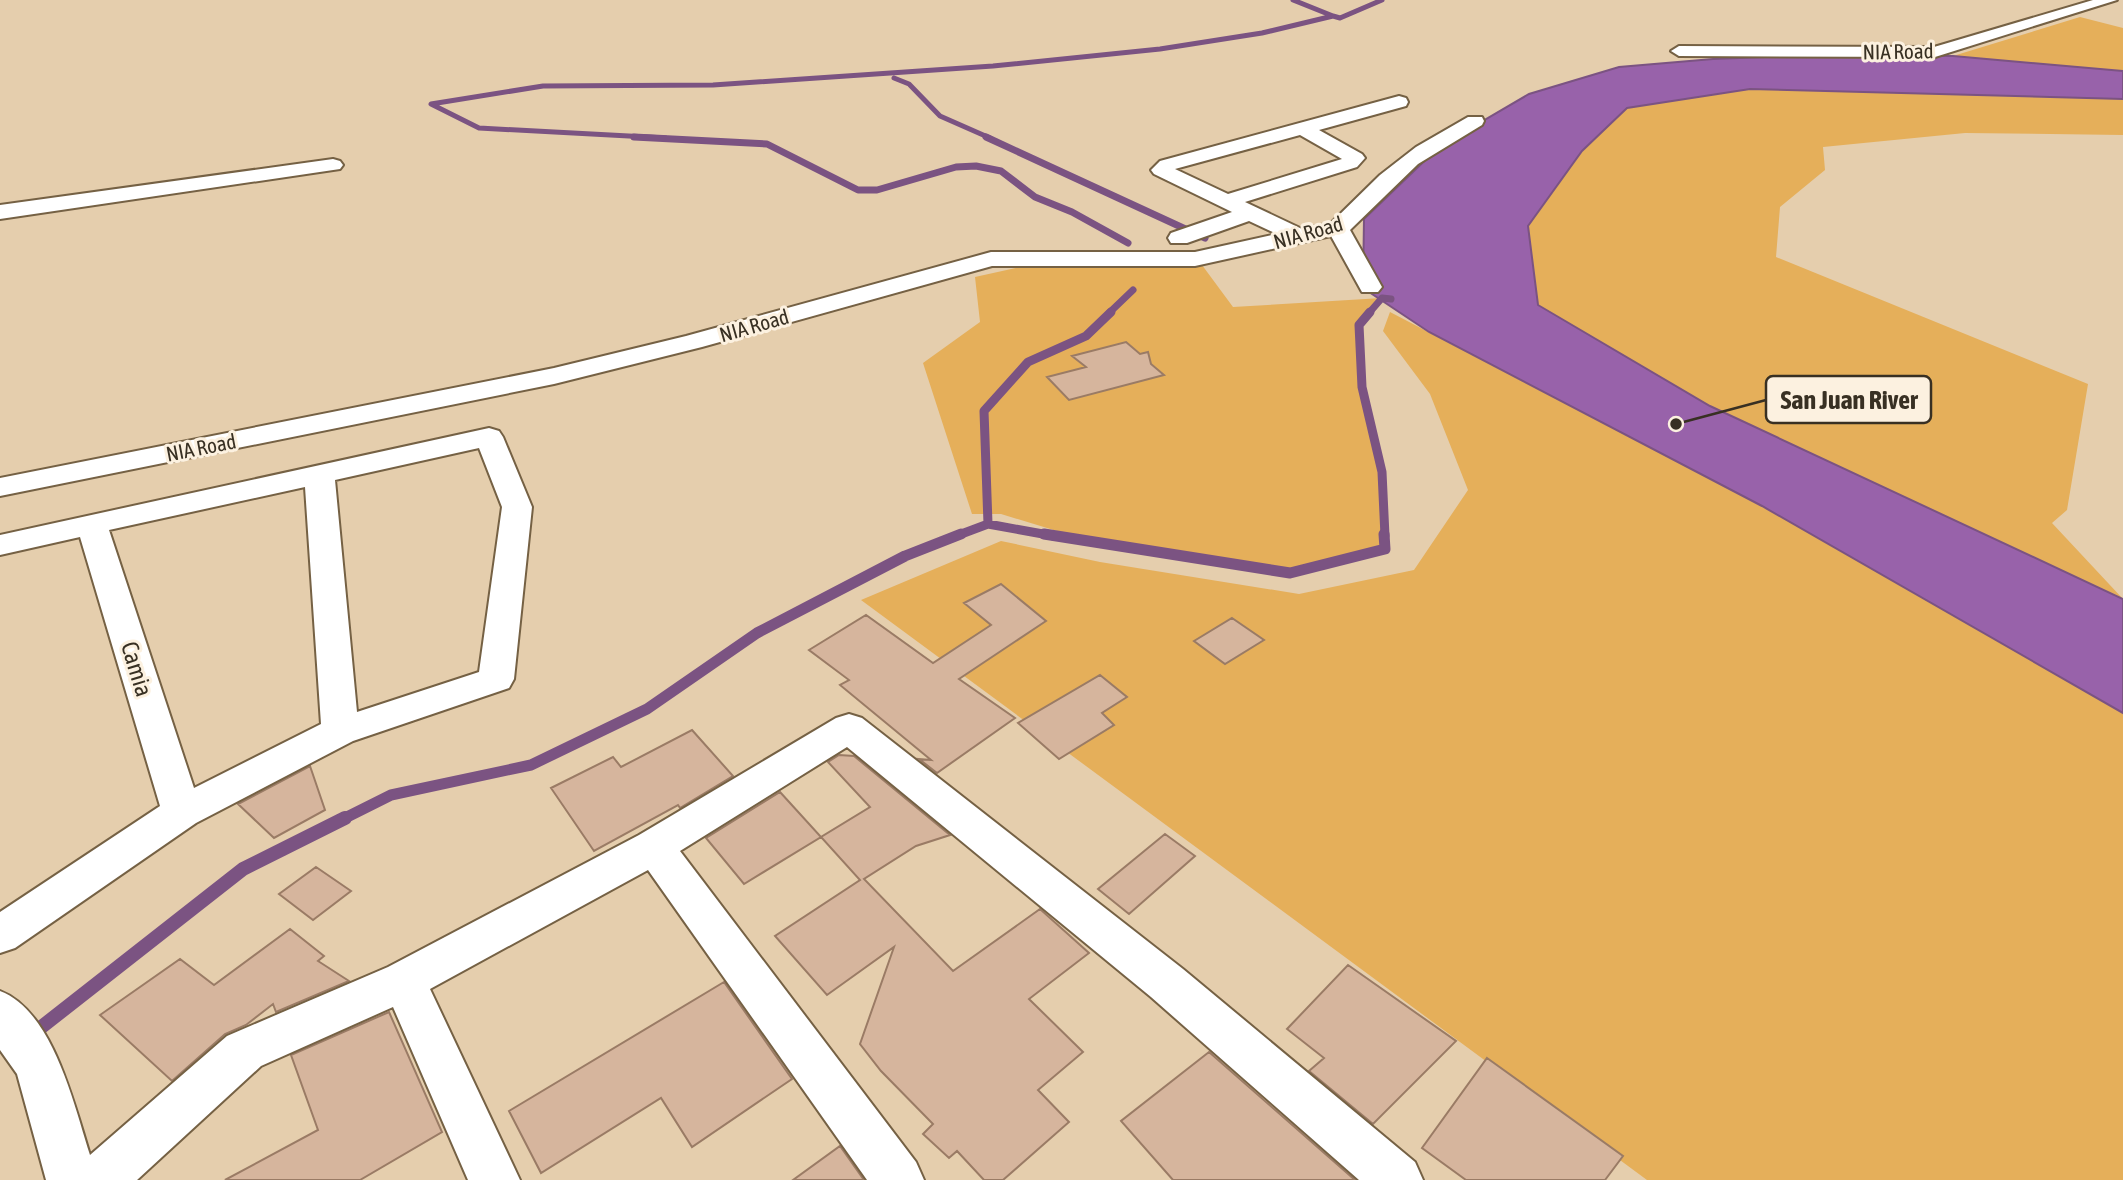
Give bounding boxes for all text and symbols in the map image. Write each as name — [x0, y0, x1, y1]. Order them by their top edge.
street label: NIA Road — [1862, 38, 1934, 64]
street label: NIA Road — [1271, 211, 1345, 253]
street label: NIA Road — [717, 304, 791, 346]
callout: San Juan River — [1766, 376, 1931, 423]
text: San Juan River — [1780, 385, 1919, 415]
street label: NIA Road — [164, 428, 238, 466]
street label: Camia — [116, 638, 158, 700]

